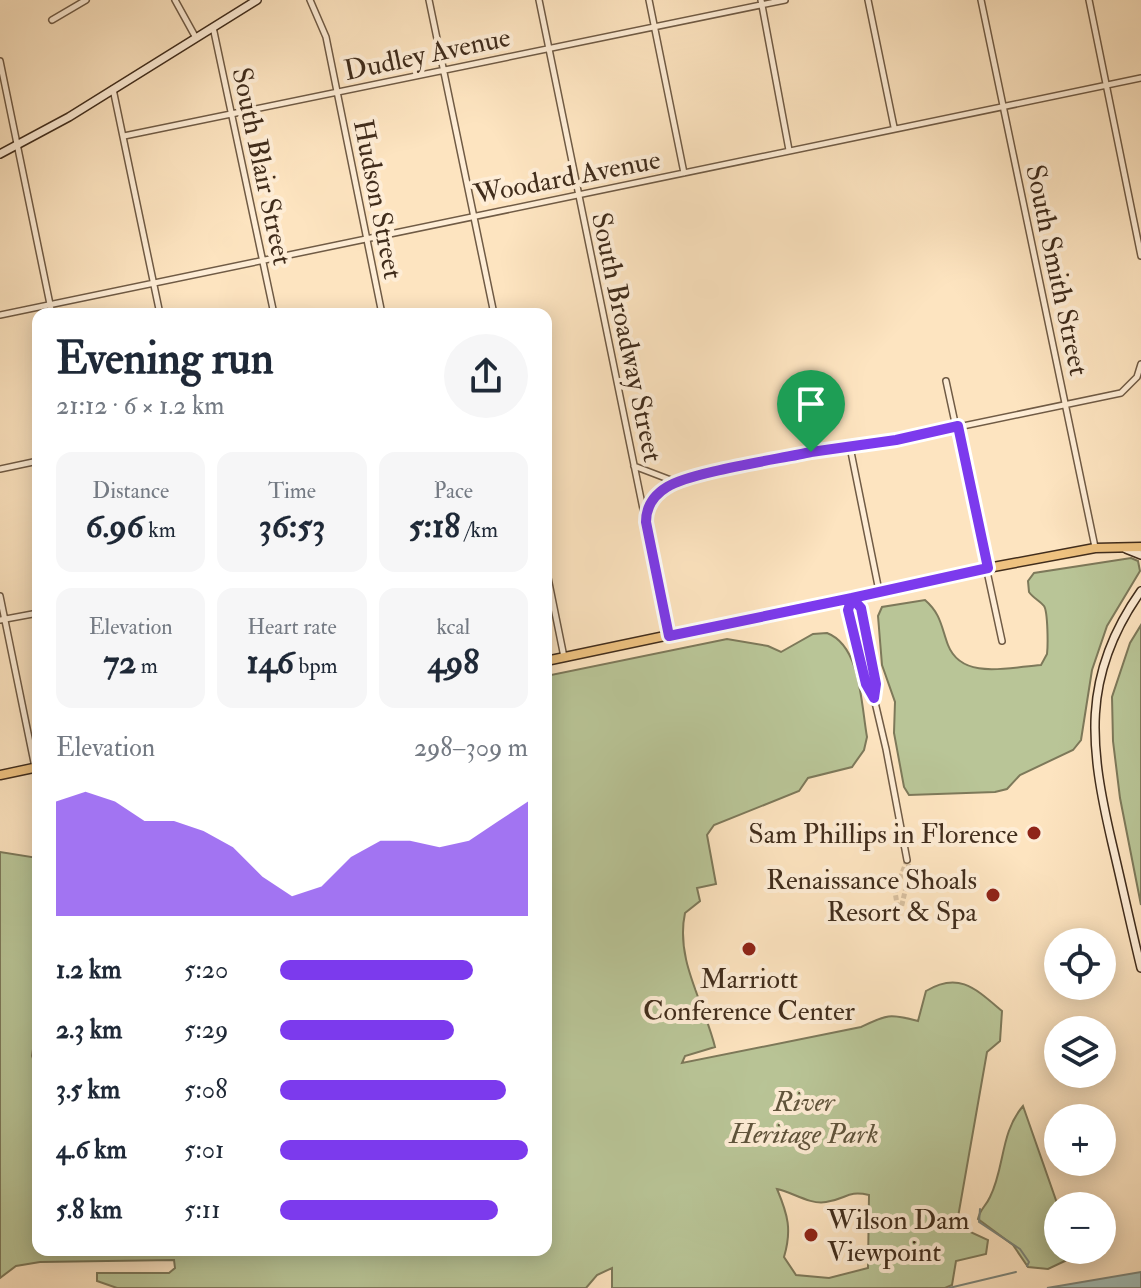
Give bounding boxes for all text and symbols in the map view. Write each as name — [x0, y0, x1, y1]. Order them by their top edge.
street label: Dudley Avenue — [341, 20, 514, 89]
street label: South Blair Street — [223, 64, 300, 268]
street label: Hudson Street — [345, 117, 410, 282]
street label: Woodard Avenue — [470, 142, 664, 213]
street label: South Smith Street — [1017, 162, 1096, 379]
street label: South Broadway Street — [583, 209, 670, 465]
text: Evening run — [56, 332, 274, 387]
button: share — [444, 334, 528, 418]
pin — [777, 370, 845, 452]
icon: arrive — [789, 382, 833, 426]
text: 21:12 · 6 × 1.2 km — [56, 390, 224, 422]
text: Distance — [92, 477, 169, 505]
text: Time — [268, 477, 316, 505]
text: Pace — [434, 477, 473, 505]
text: 6.96 — [85, 505, 144, 548]
text: 36:53 — [259, 505, 325, 548]
text: 5:18 — [409, 505, 460, 548]
text: km — [144, 516, 176, 544]
text: /km — [460, 516, 498, 544]
text: Elevation — [89, 613, 173, 641]
text: Heart rate — [247, 613, 337, 641]
text: kcal — [436, 613, 470, 641]
text: 72 — [103, 641, 136, 684]
text: 146 — [246, 641, 294, 684]
text: 498 — [427, 641, 479, 684]
text: m — [136, 652, 158, 680]
text: bpm — [294, 652, 338, 680]
text: Elevation — [56, 732, 155, 764]
text: 298–309 m — [414, 732, 528, 764]
place label: Sam Phillips in Florence — [748, 817, 1018, 852]
marker: Sam Phillips in Florence — [1025, 824, 1043, 842]
place label: Renaissance Shoals Resort & Spa — [766, 863, 977, 930]
marker: Renaissance Shoals Resort & Spa — [984, 886, 1002, 904]
map controls — [1044, 928, 1116, 1264]
button: locate — [1044, 928, 1116, 1000]
marker: Marriott Conference Center — [740, 940, 758, 958]
text: 1.2 km — [56, 954, 122, 986]
text: 5:20 — [184, 954, 228, 986]
place label: Marriott Conference Center — [643, 962, 856, 1029]
text: 2.3 km — [56, 1014, 122, 1046]
text: 5:29 — [184, 1014, 228, 1046]
button: layers — [1044, 1016, 1116, 1088]
text: 3.5 km — [56, 1074, 120, 1106]
text: 5:08 — [184, 1074, 227, 1106]
park label: River Heritage Park — [727, 1085, 879, 1152]
button: + — [1044, 1104, 1116, 1176]
text: 4.6 km — [56, 1134, 127, 1166]
text: 5:01 — [184, 1134, 224, 1166]
button: − — [1044, 1192, 1116, 1264]
text: 5.8 km — [56, 1194, 122, 1226]
text: 5:11 — [184, 1194, 220, 1226]
place label: Wilson Dam Viewpoint — [826, 1203, 970, 1270]
marker: Wilson Dam Viewpoint — [802, 1226, 820, 1244]

